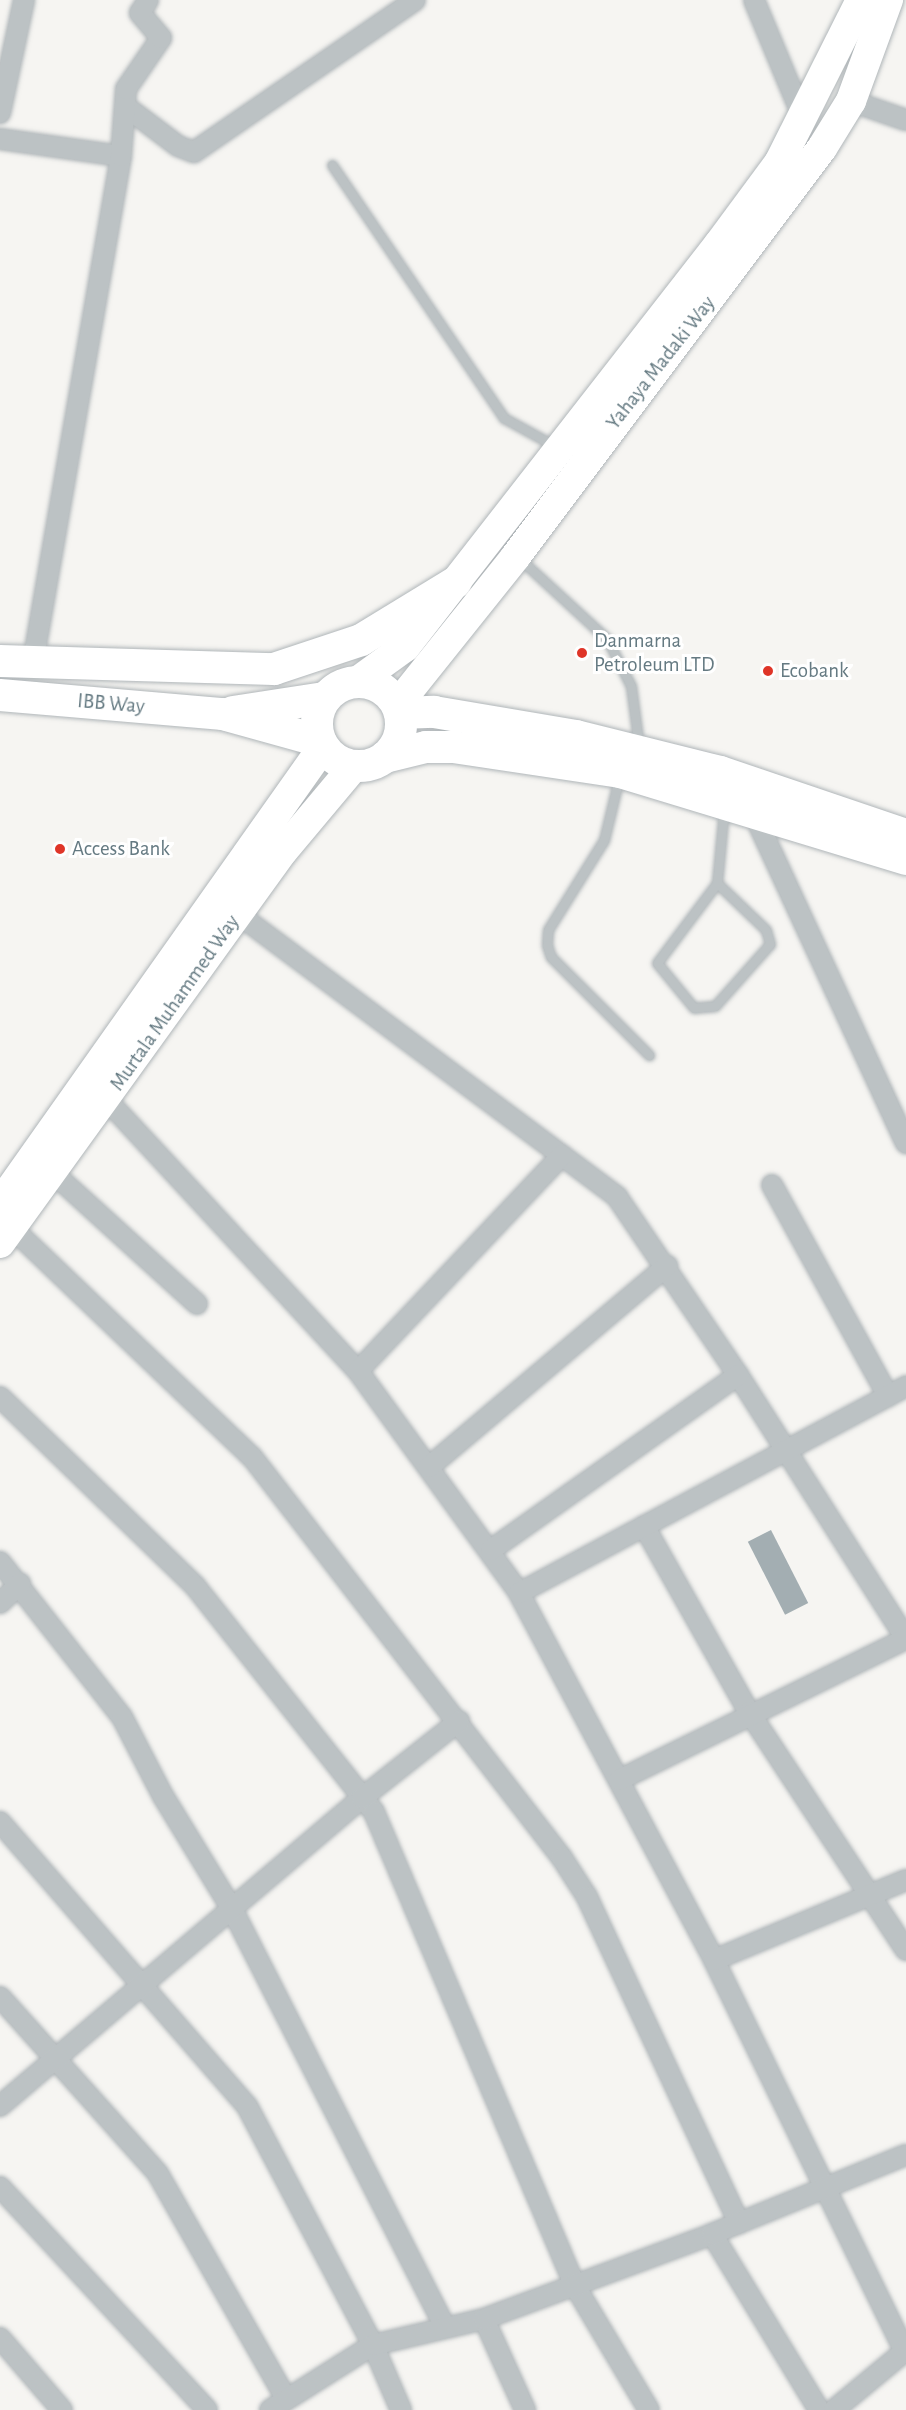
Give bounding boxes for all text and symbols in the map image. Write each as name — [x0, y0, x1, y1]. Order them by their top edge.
street label: Yahaya Madaki Way — [601, 291, 721, 435]
place label: Danmarna Petroleum LTD — [594, 628, 715, 678]
marker: Danmarna Petroleum LTD — [575, 646, 589, 660]
place label: Ecobank — [780, 658, 849, 684]
marker: Ecobank — [761, 664, 775, 678]
street label: IBB Way — [76, 688, 146, 720]
place label: Access Bank — [72, 836, 170, 862]
marker: Access Bank — [53, 842, 67, 856]
street label: Murtala Muhammed Way — [105, 910, 245, 1096]

